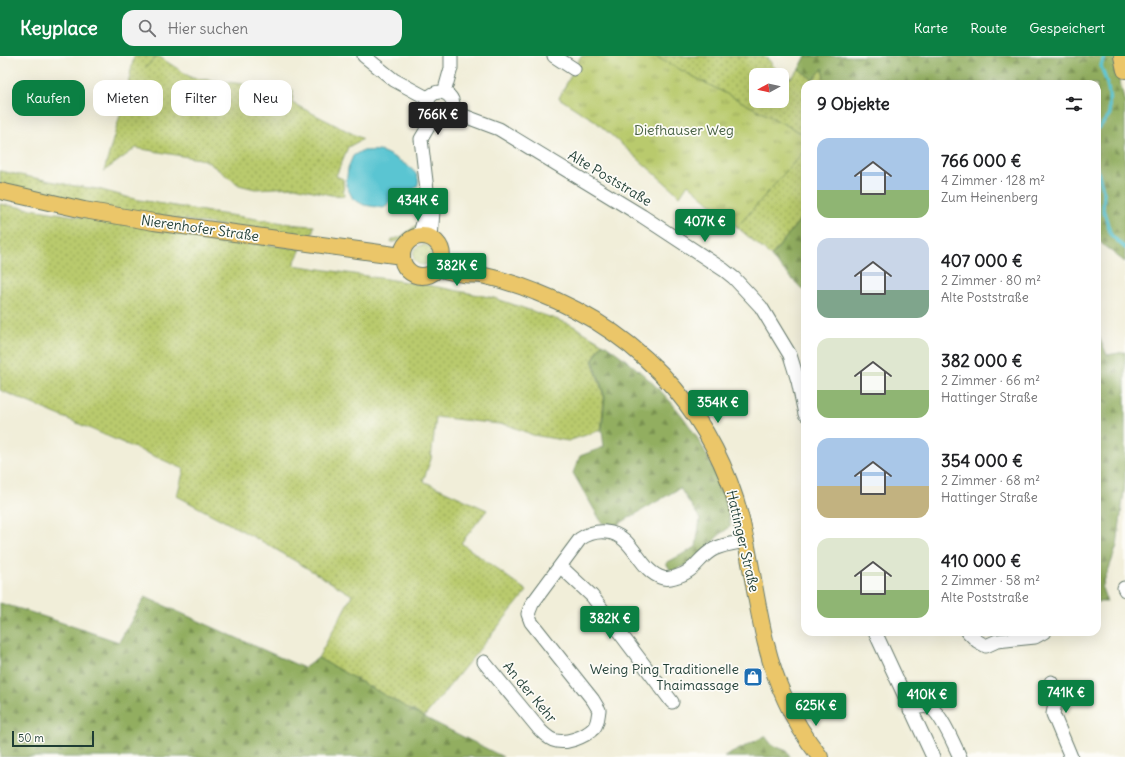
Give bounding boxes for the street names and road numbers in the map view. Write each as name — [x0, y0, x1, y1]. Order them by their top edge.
street label: Alte Poststraße — [565, 146, 655, 210]
street label: Nierenhofer Straße — [140, 211, 260, 245]
street label: Hattinger Straße — [723, 488, 763, 594]
street label: An der Kehr — [499, 658, 561, 727]

